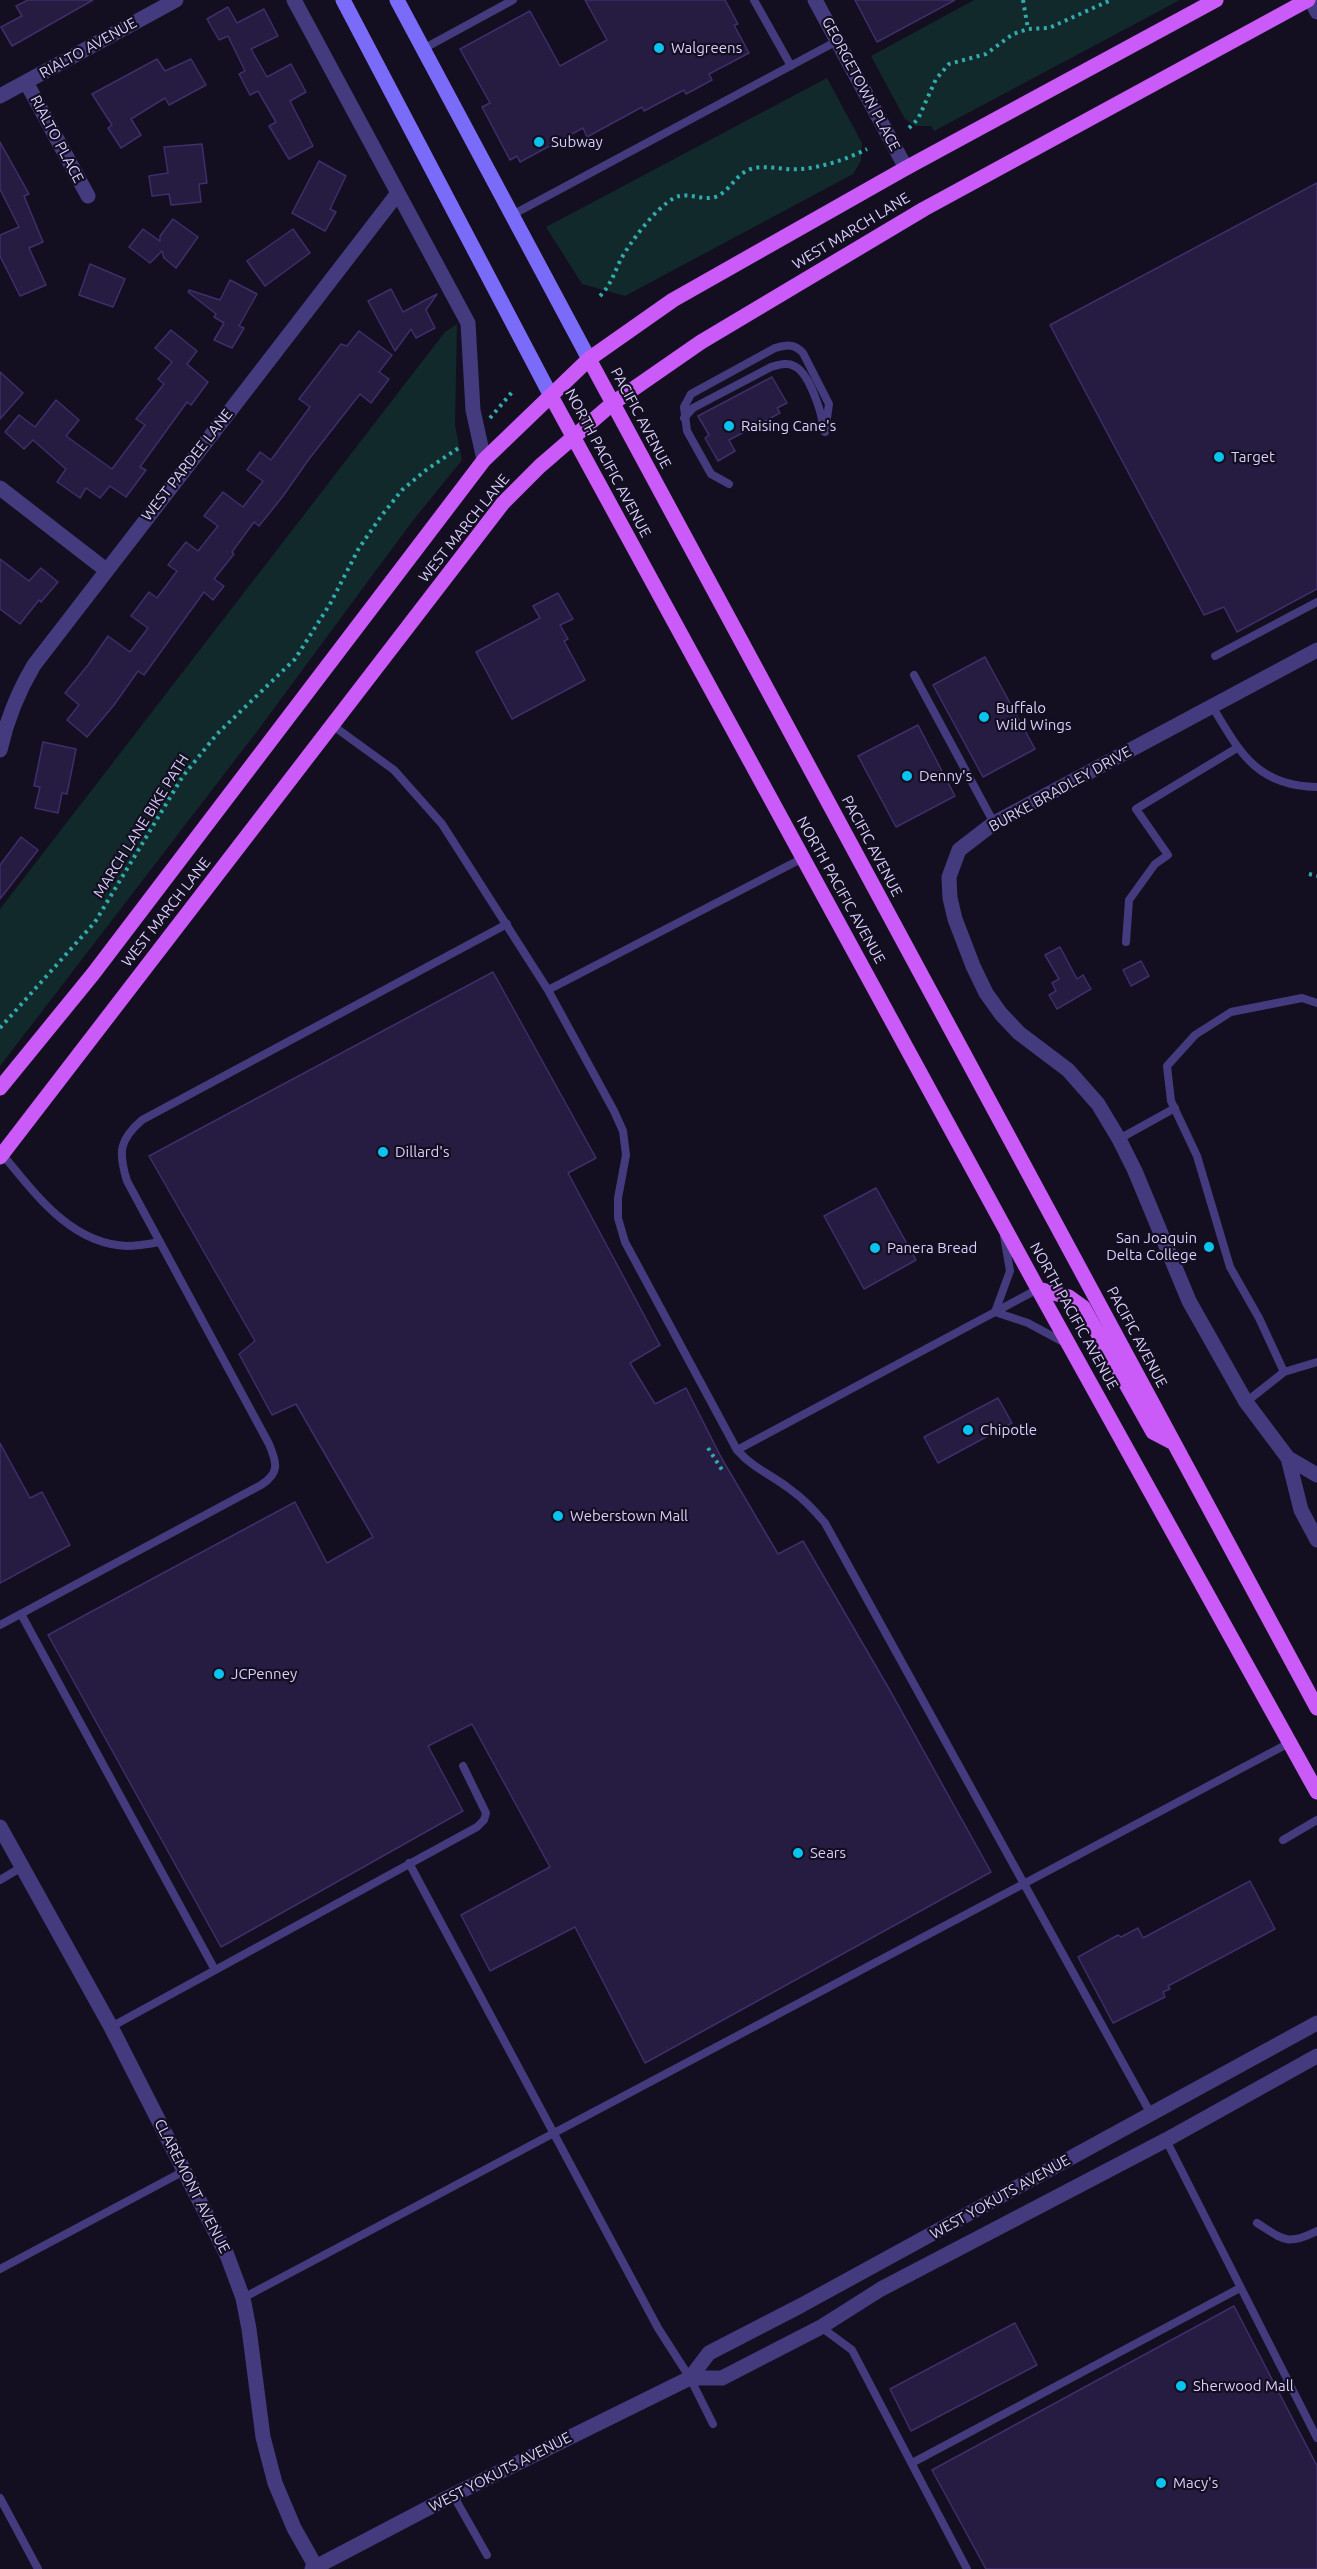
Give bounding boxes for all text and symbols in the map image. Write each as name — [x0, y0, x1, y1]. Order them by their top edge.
street label: RIALTO AVENUE — [36, 14, 140, 82]
street label: GEORGETOWN PLACE — [818, 14, 904, 154]
place label: Walgreens — [671, 39, 742, 57]
marker: Walgreens — [652, 41, 666, 55]
street label: RIALTO PLACE — [26, 92, 88, 186]
place label: Subway — [551, 133, 603, 151]
marker: Subway — [532, 135, 546, 149]
street label: WEST MARCH LANE — [789, 189, 913, 273]
street label: PACIFIC AVENUE — [607, 364, 675, 472]
street label: NORTH PACIFIC AVENUE — [561, 386, 655, 540]
street label: WEST PARDEE LANE — [138, 405, 236, 525]
place label: Raising Cane's — [741, 417, 836, 435]
marker: Raising Cane's — [722, 419, 736, 433]
place label: Target — [1231, 448, 1275, 466]
marker: Target — [1212, 450, 1226, 464]
street label: WEST MARCH LANE — [415, 470, 513, 586]
place label: Buffalo Wild Wings — [996, 699, 1071, 734]
marker: Buffalo Wild Wings — [977, 710, 991, 724]
street label: BURKE BRADLEY DRIVE — [986, 742, 1134, 836]
street label: MARCH LANE BIKE PATH — [89, 751, 193, 901]
place label: Denny's — [919, 767, 972, 785]
marker: Denny's — [900, 769, 914, 783]
street label: PACIFIC AVENUE — [838, 792, 906, 900]
street label: NORTH PACIFIC AVENUE — [793, 813, 889, 967]
street label: WEST MARCH LANE — [118, 854, 214, 970]
place label: Dillard's — [395, 1143, 449, 1161]
marker: Dillard's — [376, 1145, 390, 1159]
place label: San Joaquin Delta College — [1106, 1229, 1197, 1264]
place label: Panera Bread — [887, 1239, 977, 1257]
street label: NORTH PACIFIC AVENUE — [1026, 1239, 1122, 1393]
marker: San Joaquin Delta College — [1202, 1240, 1216, 1254]
marker: Panera Bread — [868, 1241, 882, 1255]
street label: PACIFIC AVENUE — [1103, 1283, 1171, 1391]
place label: Chipotle — [980, 1421, 1037, 1439]
marker: Chipotle — [961, 1423, 975, 1437]
place label: Weberstown Mall — [570, 1507, 688, 1525]
marker: Weberstown Mall — [551, 1509, 565, 1523]
place label: JCPenney — [231, 1665, 297, 1683]
marker: JCPenney — [212, 1667, 226, 1681]
place label: Sears — [810, 1844, 846, 1862]
marker: Sears — [791, 1846, 805, 1860]
street label: CLAREMONT AVENUE — [150, 2116, 234, 2256]
street label: WEST YOKUTS AVENUE — [927, 2151, 1073, 2243]
place label: Sherwood Mall — [1193, 2377, 1294, 2395]
marker: Sherwood Mall — [1174, 2379, 1188, 2393]
street label: WEST YOKUTS AVENUE — [426, 2428, 574, 2516]
place label: Macy's — [1173, 2474, 1218, 2492]
marker: Macy's — [1154, 2476, 1168, 2490]

